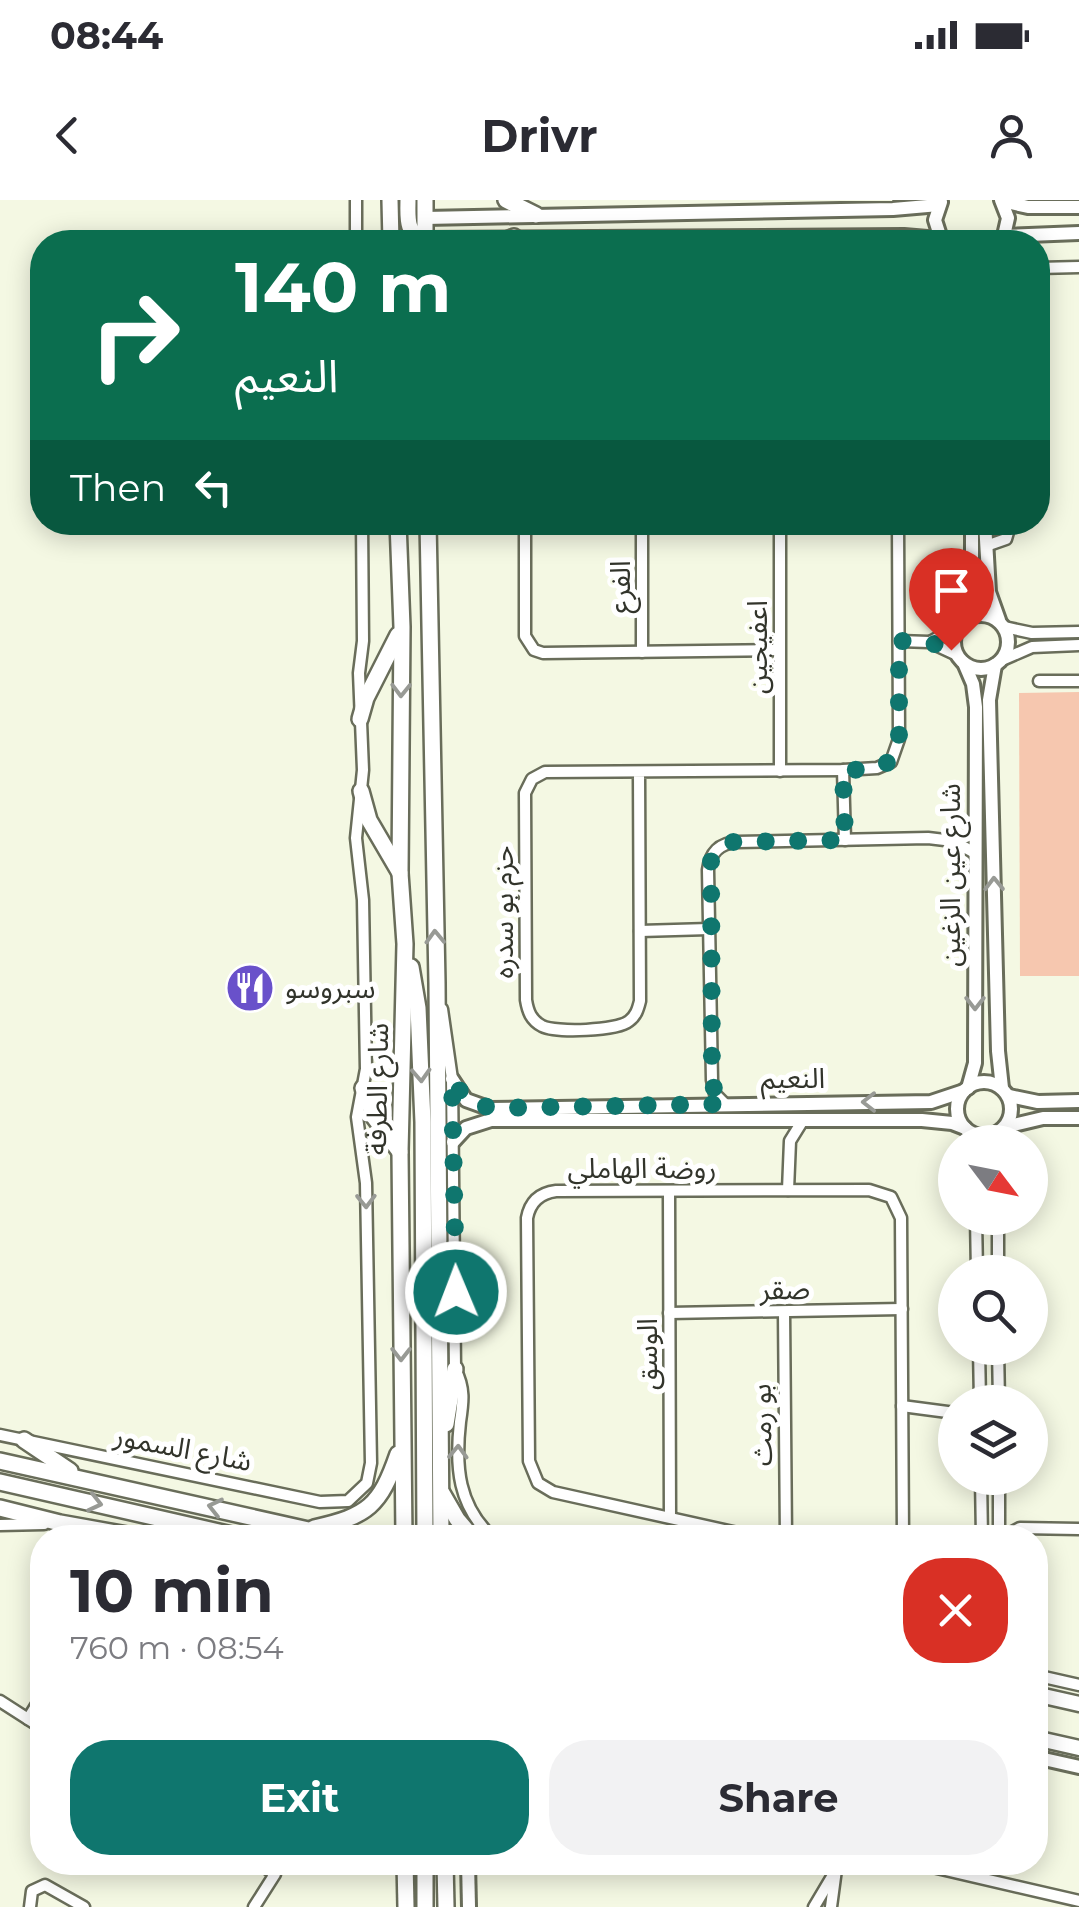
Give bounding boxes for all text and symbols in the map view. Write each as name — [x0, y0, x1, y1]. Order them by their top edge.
text: 08:44 — [50, 12, 163, 59]
icon: back — [40, 108, 95, 163]
text: Drivr — [481, 108, 598, 163]
icon: person — [984, 108, 1039, 163]
text: 140 m — [235, 244, 451, 330]
icon: right — [70, 270, 200, 400]
text: النعيم — [235, 348, 338, 403]
icon: left — [186, 460, 241, 515]
text: Then — [70, 464, 166, 511]
pin — [909, 548, 994, 651]
street label: الفرع — [603, 560, 641, 614]
icon: arrive — [924, 563, 979, 618]
street label: اعفيجين — [740, 600, 774, 694]
one-way arrow — [390, 682, 412, 698]
street label: شارع عين الزغين — [933, 783, 971, 967]
street label: حزم بو سدره — [486, 846, 524, 978]
one-way arrow — [983, 875, 1004, 891]
one-way arrow — [425, 928, 446, 944]
restaurant icon: سبروسو — [224, 962, 276, 1014]
place label: سبروسو — [285, 971, 375, 1005]
one-way arrow — [964, 996, 986, 1012]
street label: شارع الطرفة — [359, 1023, 399, 1155]
street label: النعيم — [761, 1061, 825, 1100]
one-way arrow — [410, 1068, 431, 1084]
one-way arrow — [860, 1092, 876, 1113]
north arrow — [938, 1125, 1048, 1235]
map controls — [938, 1125, 1048, 1495]
street label: روضة الهاملي — [567, 1151, 717, 1189]
one-way arrow — [355, 1194, 377, 1209]
position arrow — [404, 1240, 508, 1344]
button: search — [938, 1255, 1048, 1365]
street label: صقر — [759, 1272, 810, 1306]
street label: الوسق — [630, 1318, 665, 1390]
one-way arrow — [390, 1348, 412, 1363]
street label: بو رمث — [743, 1383, 779, 1467]
button: layers — [938, 1385, 1048, 1495]
street label: شارع السمور — [110, 1418, 255, 1482]
one-way arrow — [448, 1443, 469, 1459]
one-way arrow — [86, 1491, 103, 1512]
one-way arrow — [207, 1498, 224, 1519]
text: 10 min — [70, 1554, 274, 1627]
button: close — [903, 1558, 1008, 1663]
text: 760 m · 08:54 — [70, 1628, 284, 1667]
button: Exit — [70, 1740, 529, 1855]
button: Share — [549, 1740, 1008, 1855]

